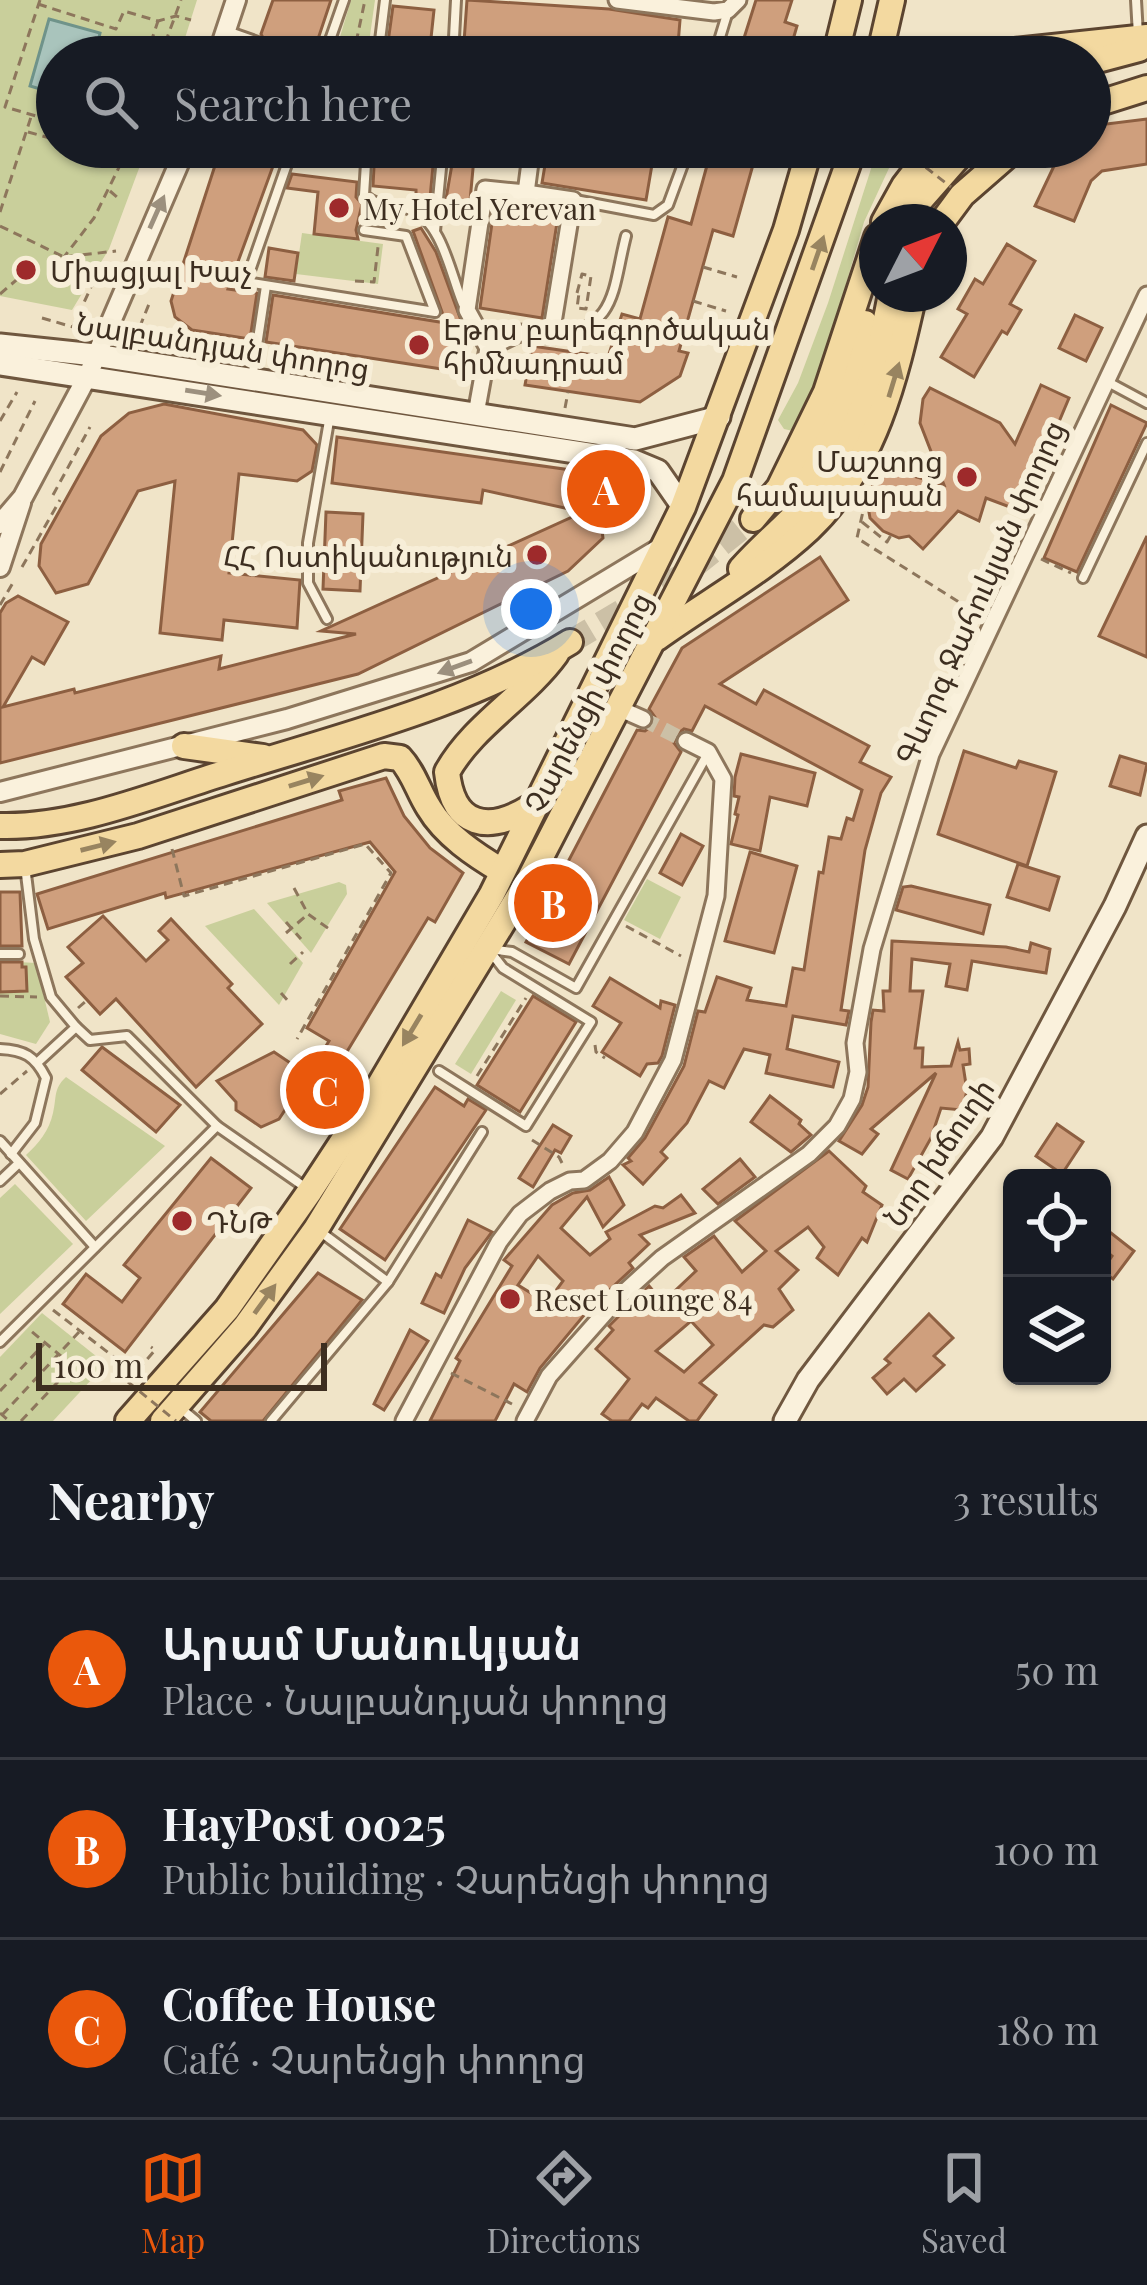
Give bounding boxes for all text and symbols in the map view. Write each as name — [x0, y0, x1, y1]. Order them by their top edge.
search box — [36, 36, 1111, 168]
icon: search — [78, 69, 144, 135]
text: Search here — [174, 72, 412, 132]
place label: My Hotel Yerevan — [363, 188, 596, 228]
one-way arrow — [148, 195, 168, 230]
marker: My Hotel Yerevan — [326, 195, 352, 221]
north arrow — [859, 204, 967, 312]
one-way arrow — [810, 234, 829, 271]
place label: Միացյալ Խաչ — [50, 250, 252, 290]
marker: Միացյալ Խաչ — [13, 257, 39, 283]
street label: Նալբանդյան փողոց — [74, 302, 372, 388]
place label: Էթոս բարեգործական հիմնադրամ — [443, 308, 770, 382]
marker: Էթոս բարեգործական հիմնադրամ — [406, 332, 432, 358]
one-way arrow — [886, 361, 904, 398]
one-way arrow — [185, 385, 223, 403]
street label: Գևորգ Ջահուկյան փողոց — [885, 414, 1073, 770]
place label: Մաշտոց համալսարան — [736, 440, 943, 514]
pin: A — [567, 444, 645, 534]
marker: Մաշտոց համալսարան — [954, 464, 980, 490]
place label: ՀՀ Ոստիկանություն — [223, 535, 513, 575]
marker: ՀՀ Ոստիկանություն — [524, 542, 550, 568]
your location — [501, 579, 561, 639]
street label: Չարենցի փողոց — [514, 585, 660, 819]
one-way arrow — [437, 659, 473, 677]
one-way arrow — [288, 771, 324, 789]
one-way arrow — [80, 836, 117, 855]
pin: B — [514, 858, 592, 948]
one-way arrow — [402, 1013, 423, 1047]
pin: C — [286, 1045, 364, 1135]
street label: Նոր խճուղի — [874, 1070, 1002, 1234]
map controls — [1003, 1169, 1111, 1385]
button: locate — [1003, 1169, 1111, 1277]
place label: ԴՆԹ — [206, 1201, 273, 1241]
marker: ԴՆԹ — [169, 1208, 195, 1234]
button: layers — [1003, 1277, 1111, 1385]
place label: Reset Lounge 84 — [534, 1279, 753, 1319]
one-way arrow — [253, 1283, 276, 1315]
marker: Reset Lounge 84 — [497, 1286, 523, 1312]
scale bar — [36, 1337, 327, 1390]
text: 100 m — [54, 1342, 143, 1386]
text: Nearby — [48, 1465, 214, 1533]
text: 3 results — [953, 1473, 1099, 1525]
text: Արամ Մանուկյան — [162, 1611, 582, 1671]
text: A — [74, 1643, 100, 1695]
text: 50 m — [1015, 1643, 1099, 1695]
text: Place · Նալբանդյան փողոց — [162, 1673, 669, 1725]
text: HayPost 0025 — [162, 1792, 446, 1852]
text: B — [74, 1823, 100, 1875]
text: 100 m — [993, 1823, 1099, 1875]
text: Public building · Չարենցի փողոց — [162, 1852, 770, 1904]
text: Coffee House — [162, 1972, 436, 2032]
text: C — [73, 2003, 101, 2055]
text: 180 m — [997, 2003, 1099, 2055]
text: Café · Չարենցի փողոց — [162, 2032, 586, 2084]
tab: Map — [140, 2145, 206, 2261]
tab: Directions — [486, 2145, 641, 2261]
tab: Saved — [921, 2145, 1007, 2261]

